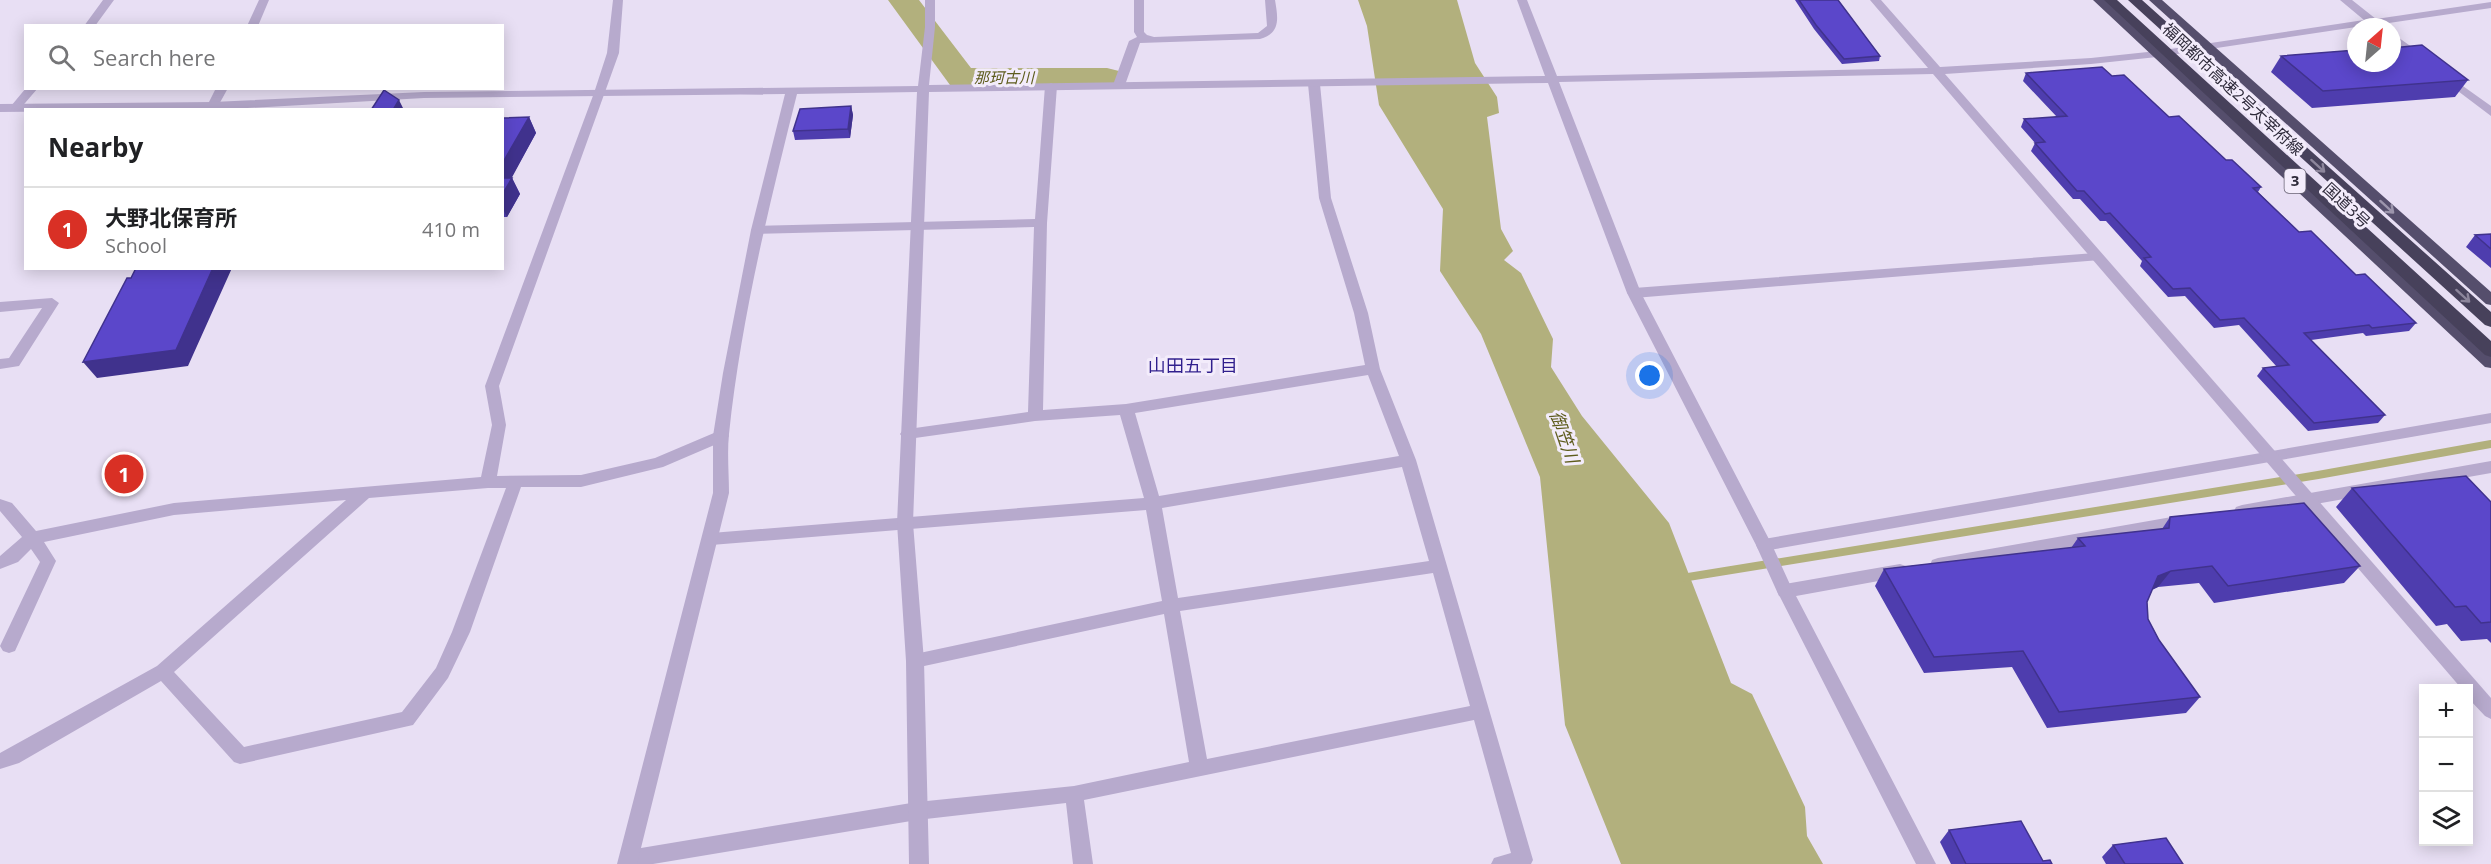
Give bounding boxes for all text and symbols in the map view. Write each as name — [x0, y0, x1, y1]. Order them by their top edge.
street label: 福岡都市高速2号太宰府線 — [2158, 18, 2308, 160]
north arrow — [2347, 18, 2401, 72]
search box — [24, 24, 504, 90]
icon: search — [45, 41, 78, 74]
text: Search here — [93, 42, 216, 72]
water label: 那珂古川 — [974, 67, 1036, 87]
text: Nearby — [48, 129, 143, 165]
one-way arrow — [2310, 159, 2325, 173]
road number: 3 — [2284, 169, 2306, 193]
street label: 国道3号 — [2319, 177, 2375, 233]
one-way arrow — [2379, 200, 2394, 214]
text: 大野北保育所 — [105, 202, 237, 232]
text: 1 — [62, 216, 73, 243]
text: 410 m — [422, 216, 480, 243]
text: School — [105, 232, 167, 259]
one-way arrow — [2455, 289, 2470, 303]
district label: 山田五丁目 — [1148, 353, 1238, 377]
your location — [1635, 361, 1664, 390]
water label: 御笠川 — [1545, 407, 1586, 468]
pin: 1 — [104, 452, 144, 496]
map controls — [2419, 684, 2473, 846]
button: + — [2419, 684, 2473, 738]
button: − — [2419, 738, 2473, 792]
button: layers — [2419, 792, 2473, 846]

